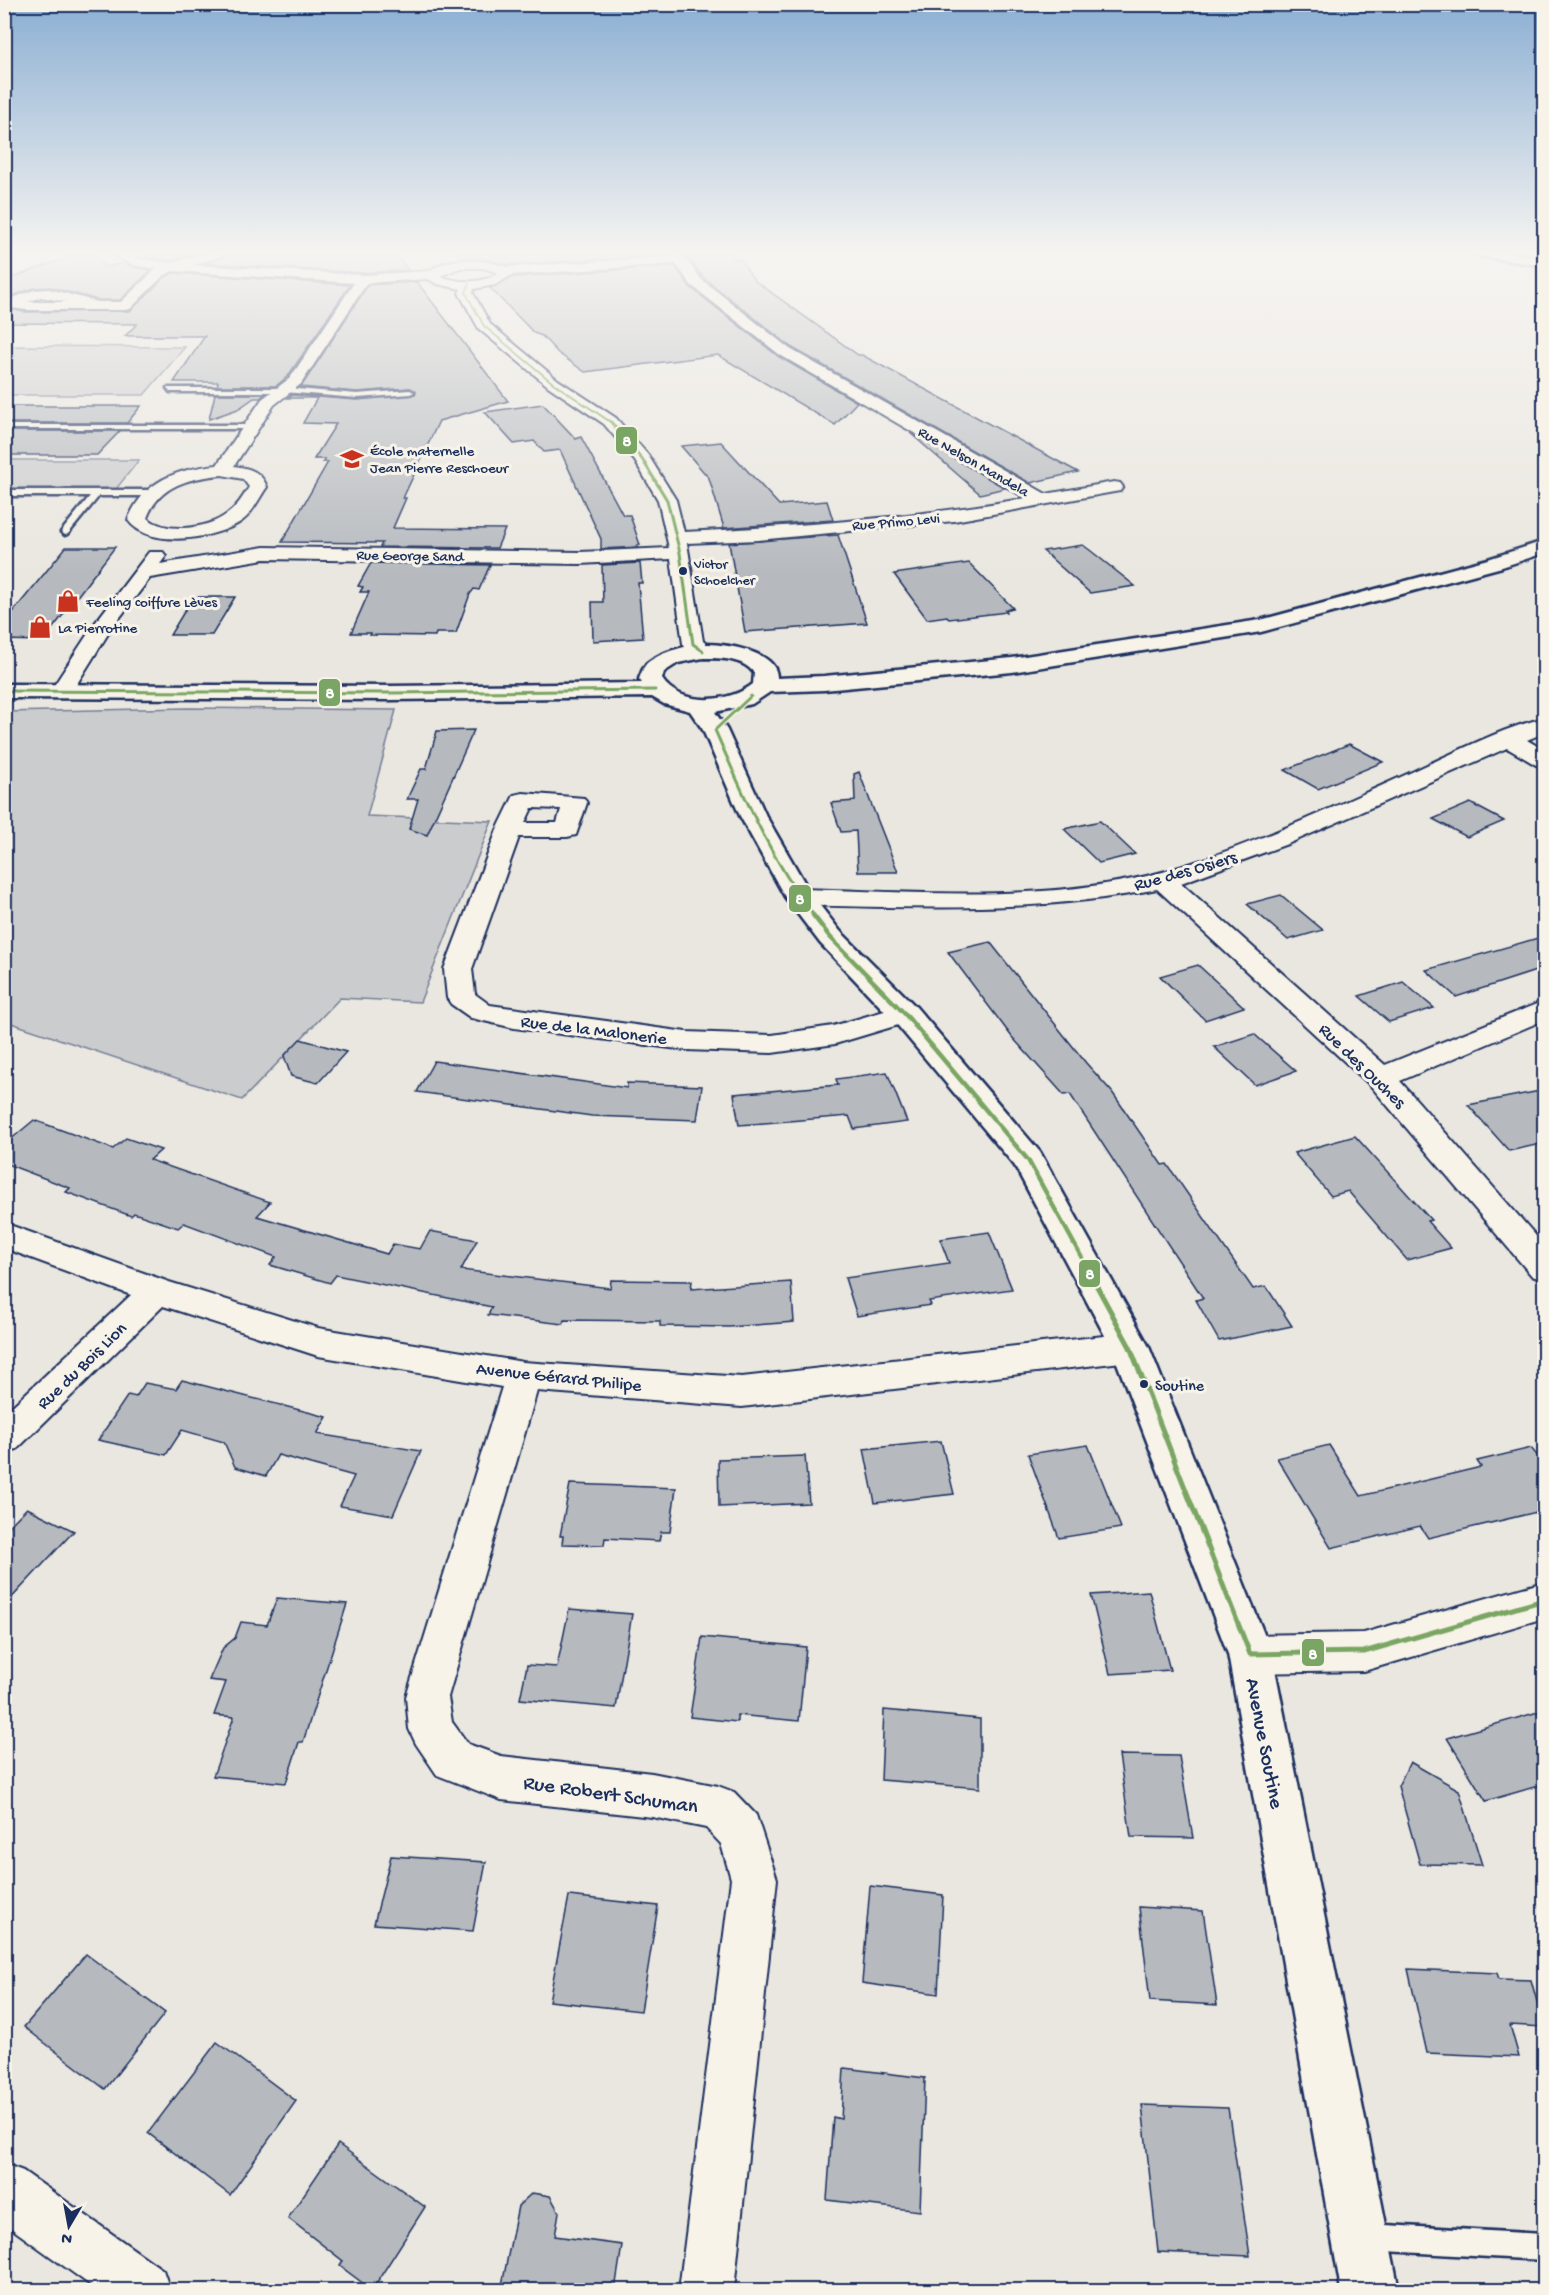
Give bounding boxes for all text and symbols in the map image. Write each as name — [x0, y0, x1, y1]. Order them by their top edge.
street label: Rue Nelson Mandela — [914, 424, 1032, 502]
line badge: 8 — [615, 426, 638, 455]
text: 8 — [623, 434, 632, 453]
place label: École maternelle Jean Pierre Reschoeur — [370, 443, 510, 478]
school or university icon: École maternelle Jean Pierre Reschoeur — [339, 446, 365, 472]
street label: Rue Primo Levi — [851, 510, 941, 536]
street label: Rue George Sand — [356, 547, 465, 567]
place label: Victor Schoelcher — [693, 557, 756, 590]
marker: Victor Schoelcher — [677, 565, 689, 577]
shop icon: Feeling coiffure Lèves — [55, 588, 81, 614]
place label: Feeling coiffure Lèves — [85, 594, 217, 612]
shop icon: La Pierrotine — [27, 614, 53, 640]
place label: La Pierrotine — [58, 620, 138, 638]
line badge: 8 — [318, 678, 341, 707]
text: 8 — [326, 686, 335, 705]
street label: Rue des Osiers — [1132, 847, 1241, 897]
line badge: 8 — [788, 884, 812, 913]
text: 8 — [796, 892, 805, 911]
street label: Rue de la Malonerie — [519, 1012, 669, 1051]
street label: Rue des Ouches — [1313, 1020, 1410, 1115]
line badge: 8 — [1078, 1259, 1101, 1288]
text: 8 — [1086, 1267, 1095, 1286]
street label: Rue du Bois Lion — [34, 1319, 132, 1415]
street label: Avenue Gérard Philipe — [475, 1359, 643, 1398]
marker: Soutine — [1138, 1378, 1150, 1390]
place label: Soutine — [1155, 1378, 1205, 1397]
line badge: 8 — [1301, 1638, 1325, 1667]
text: 8 — [1309, 1647, 1318, 1666]
street label: Avenue Soutine — [1238, 1676, 1288, 1812]
street label: Rue Robert Schuman — [522, 1772, 699, 1821]
north arrow — [39, 2196, 99, 2256]
text: N — [60, 2227, 74, 2248]

